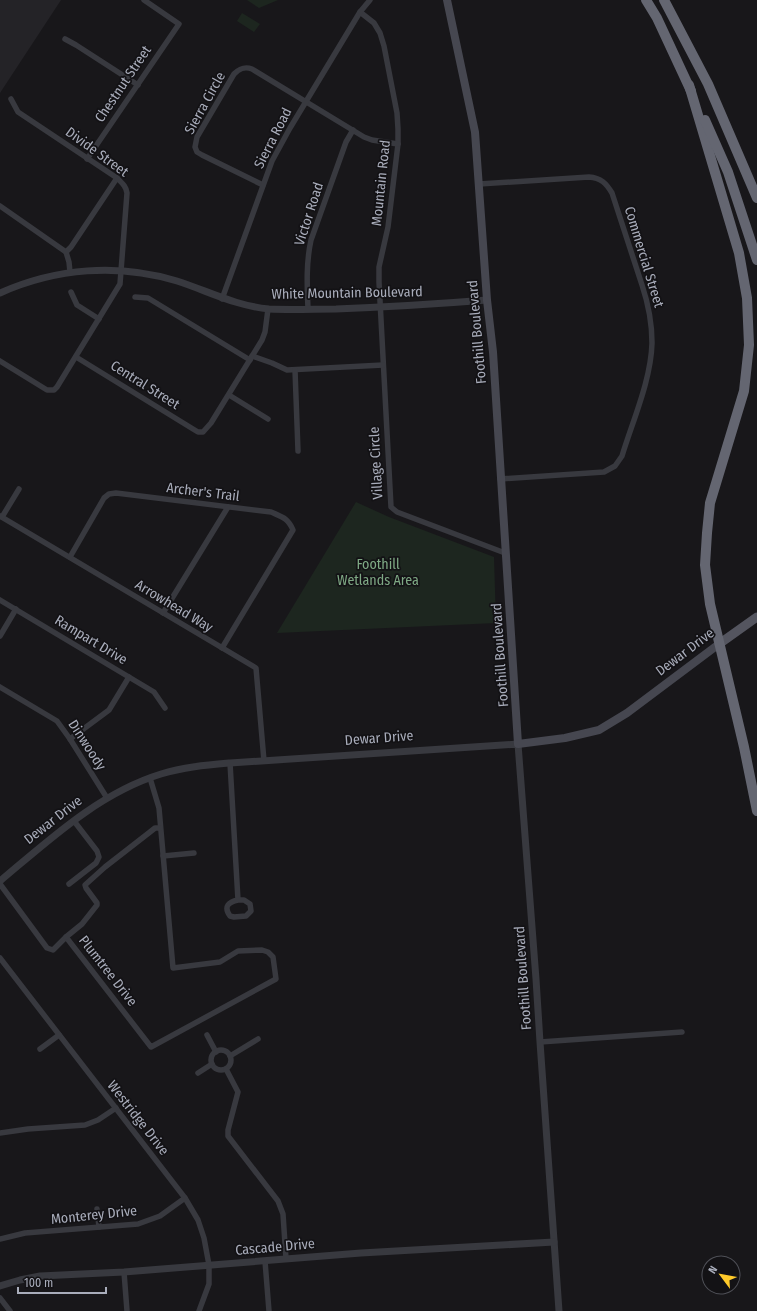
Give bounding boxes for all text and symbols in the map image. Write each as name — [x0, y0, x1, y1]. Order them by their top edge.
street label: Chestnut Street — [91, 42, 155, 126]
street label: Sierra Circle — [181, 69, 229, 137]
street label: Sierra Road — [250, 105, 296, 171]
street label: Divide Street — [62, 124, 132, 181]
street label: Mountain Road — [368, 139, 394, 227]
street label: Victor Road — [291, 180, 327, 248]
street label: Commercial Street — [621, 204, 668, 310]
street label: Foothill Boulevard — [464, 279, 490, 385]
street label: White Mountain Boulevard — [271, 283, 423, 303]
street label: Central Street — [107, 357, 183, 413]
street label: Village Circle — [366, 426, 386, 500]
street label: Archer's Trail — [165, 479, 241, 505]
park label: Foothill Wetlands Area — [337, 556, 419, 589]
street label: Arrowhead Way — [132, 576, 217, 636]
street label: Foothill Boulevard — [488, 602, 512, 708]
street label: Rampart Drive — [52, 612, 130, 668]
street label: Dewar Drive — [652, 624, 718, 679]
street label: Dinwoody — [64, 717, 110, 774]
street label: Dewar Drive — [344, 727, 414, 749]
street label: Dewar Drive — [21, 792, 85, 848]
street label: Foothill Boulevard — [511, 925, 535, 1031]
street label: Plumtree Drive — [75, 932, 141, 1010]
street label: Westridge Drive — [104, 1077, 172, 1159]
street label: Monterey Drive — [50, 1202, 138, 1228]
street label: Cascade Drive — [235, 1235, 316, 1259]
north arrow — [701, 1255, 741, 1295]
text: N — [706, 1264, 720, 1276]
scale bar — [18, 1269, 106, 1295]
text: 100 m — [24, 1276, 53, 1290]

